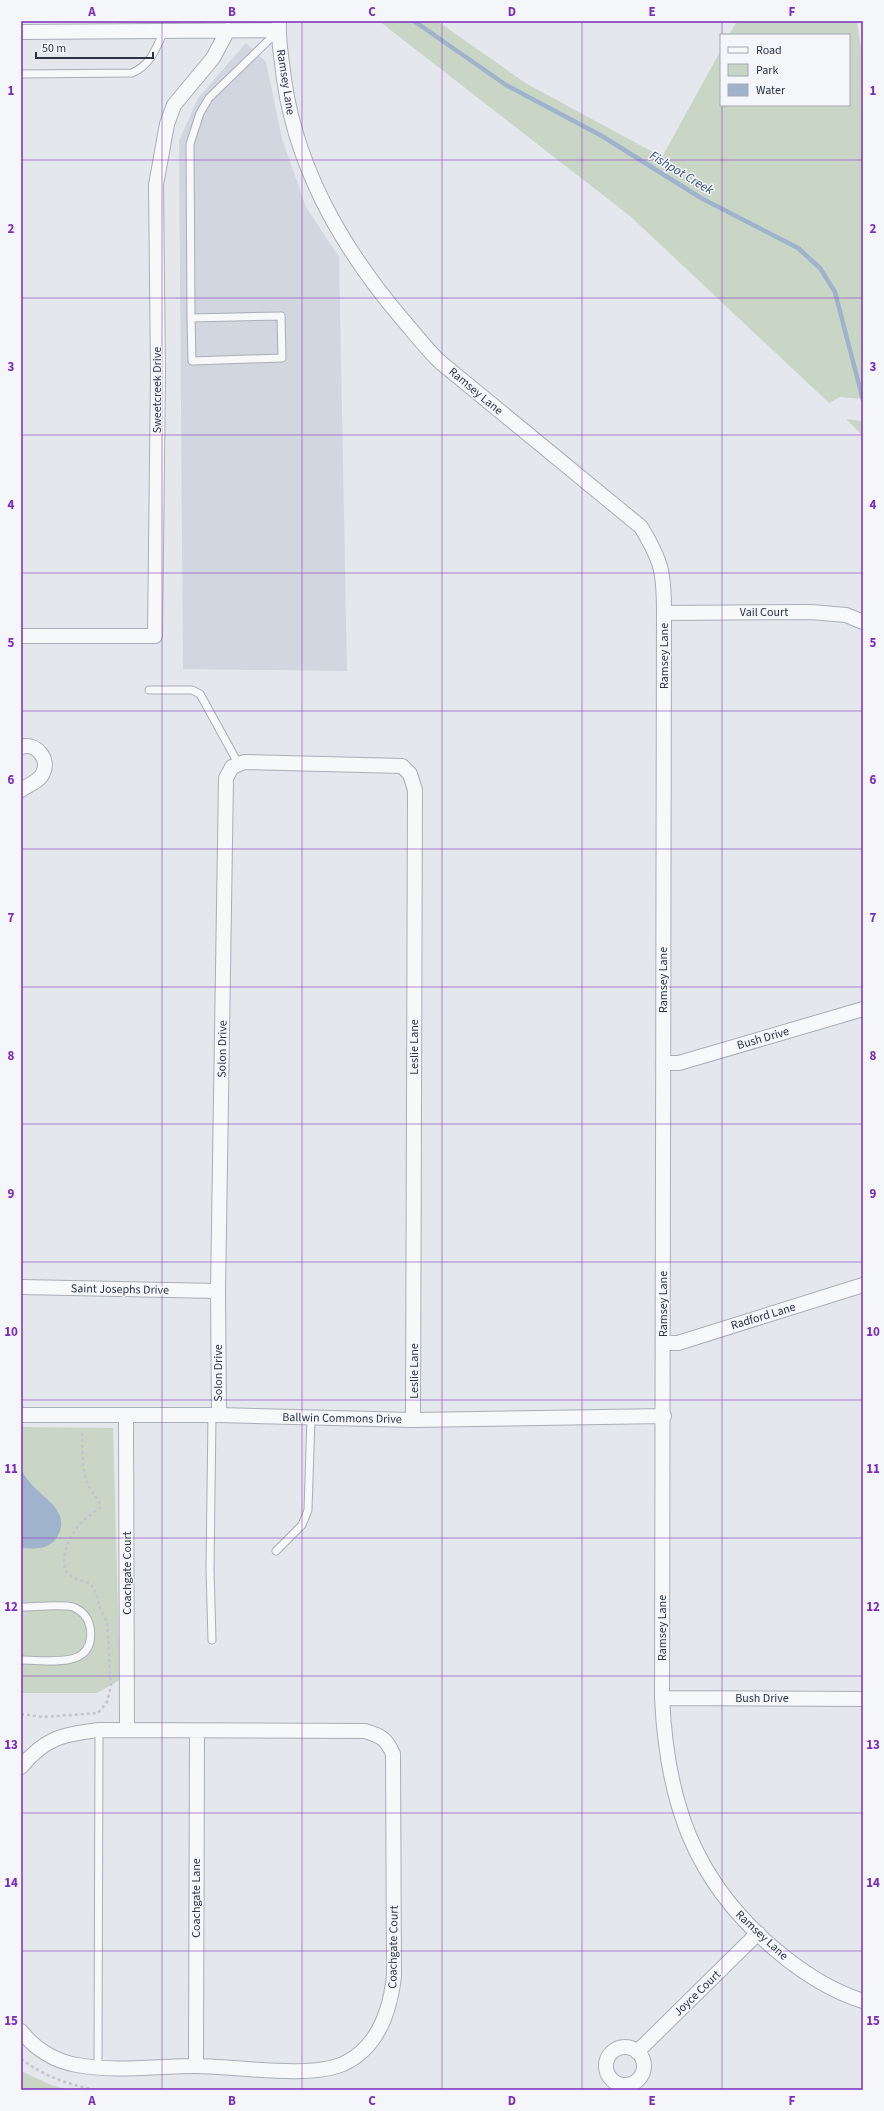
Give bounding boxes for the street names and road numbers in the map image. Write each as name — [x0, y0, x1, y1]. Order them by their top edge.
street label: Ramsey Lane — [272, 48, 299, 116]
street label: Sweetcreek Drive — [149, 347, 166, 433]
street label: Ramsey Lane — [445, 364, 507, 419]
street label: Vail Court — [740, 604, 788, 621]
street label: Ramsey Lane — [656, 623, 673, 689]
street label: Ramsey Lane — [655, 947, 672, 1013]
street label: Leslie Lane — [406, 1019, 423, 1075]
street label: Solon Drive — [213, 1020, 232, 1078]
street label: Bush Drive — [735, 1023, 791, 1054]
street label: Ramsey Lane — [655, 1271, 672, 1337]
street label: Saint Josephs Drive — [71, 1280, 169, 1299]
street label: Radford Lane — [729, 1299, 798, 1334]
street label: Leslie Lane — [406, 1343, 423, 1399]
street label: Solon Drive — [210, 1344, 227, 1402]
street label: Ballwin Commons Drive — [282, 1409, 402, 1428]
street label: Coachgate Court — [119, 1531, 136, 1615]
street label: Ramsey Lane — [654, 1595, 671, 1661]
street label: Bush Drive — [735, 1690, 789, 1707]
street label: Coachgate Lane — [188, 1858, 205, 1938]
street label: Coachgate Court — [384, 1905, 403, 1989]
street label: Ramsey Lane — [732, 1907, 792, 1964]
street label: Joyce Court — [670, 1967, 725, 2020]

